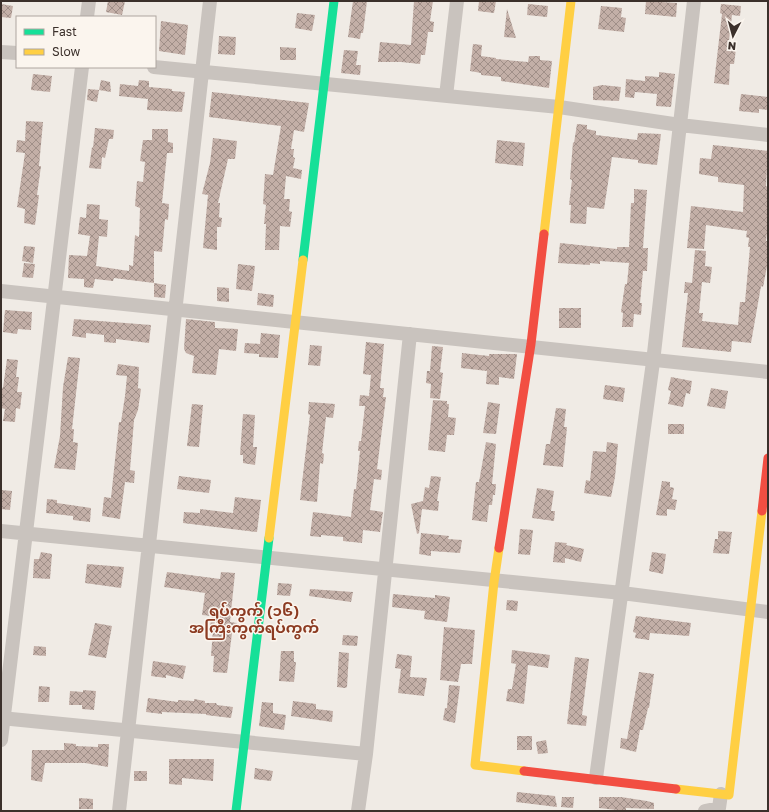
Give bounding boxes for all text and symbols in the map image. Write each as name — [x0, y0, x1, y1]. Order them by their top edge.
legend — [16, 16, 156, 68]
north arrow — [713, 16, 753, 56]
text: Fast — [52, 24, 77, 39]
text: N — [727, 40, 737, 53]
text: Slow — [52, 44, 80, 59]
district label: ရပ်ကွက် (၁၆) အကြီးကွက်ရပ်ကွက် — [189, 601, 319, 640]

